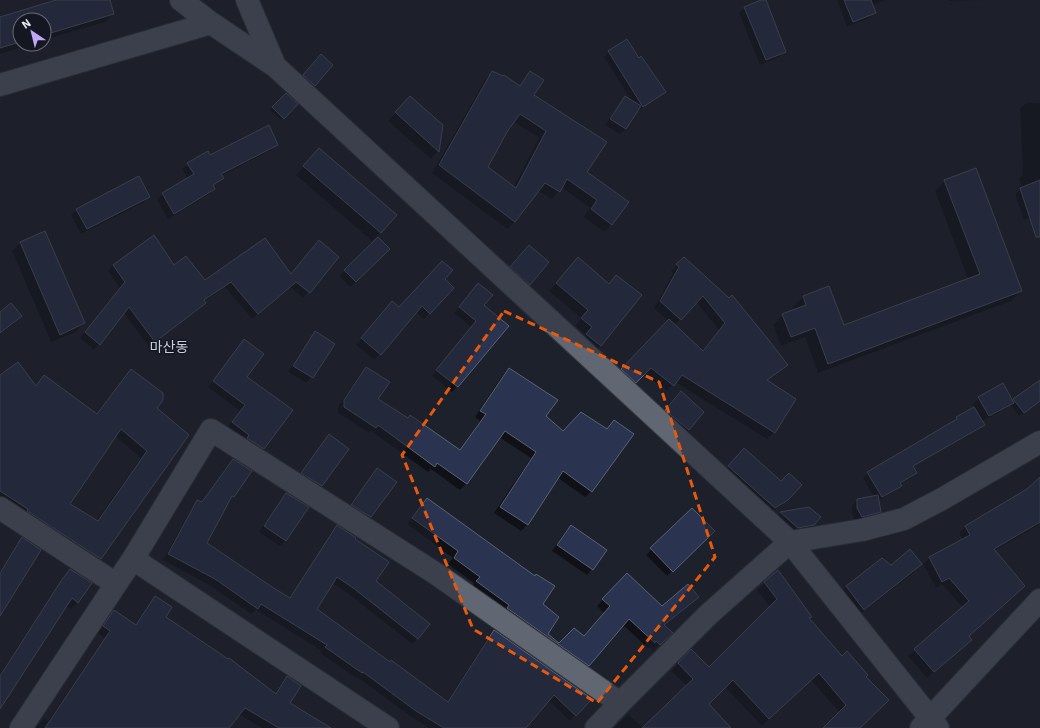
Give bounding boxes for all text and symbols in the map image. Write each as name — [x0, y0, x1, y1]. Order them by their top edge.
north arrow — [12, 12, 52, 52]
text: N — [19, 16, 34, 32]
district label: 마산동 — [150, 338, 188, 356]

